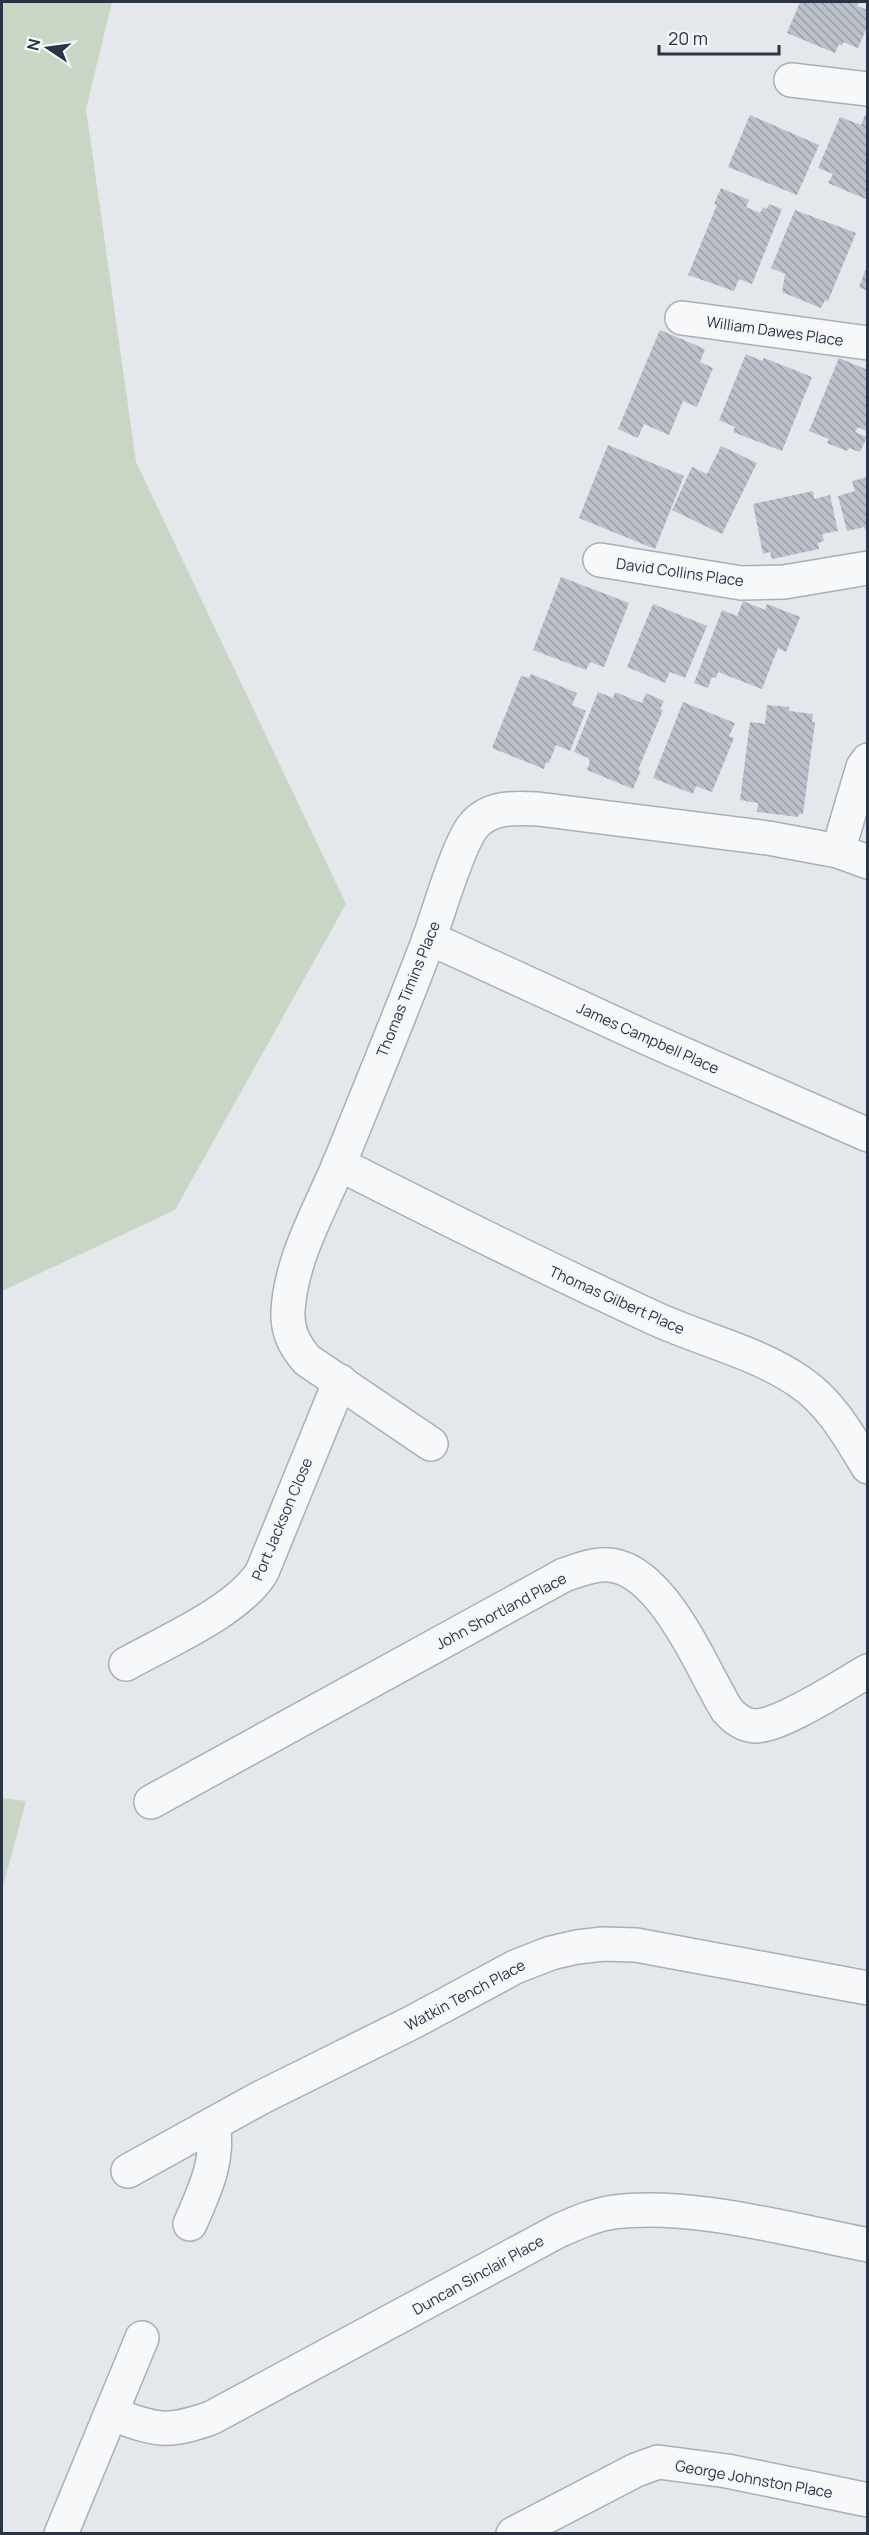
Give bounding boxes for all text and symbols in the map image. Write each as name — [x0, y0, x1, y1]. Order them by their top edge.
north arrow — [18, 18, 78, 78]
scale bar — [659, 18, 779, 56]
text: 20 m — [668, 26, 708, 50]
text: N — [21, 37, 45, 53]
street label: William Dawes Place — [705, 311, 845, 351]
street label: David Collins Place — [615, 553, 745, 591]
street label: Thomas Timins Place — [371, 918, 445, 1060]
street label: James Campbell Place — [574, 997, 723, 1079]
street label: Thomas Gilbert Place — [546, 1261, 688, 1339]
street label: Port Jackson Close — [247, 1454, 317, 1584]
street label: John Shortland Place — [432, 1567, 570, 1654]
street label: Watkin Tench Place — [401, 1954, 529, 2036]
street label: Duncan Sinclair Place — [408, 2230, 548, 2320]
street label: George Johnston Place — [674, 2455, 835, 2503]

